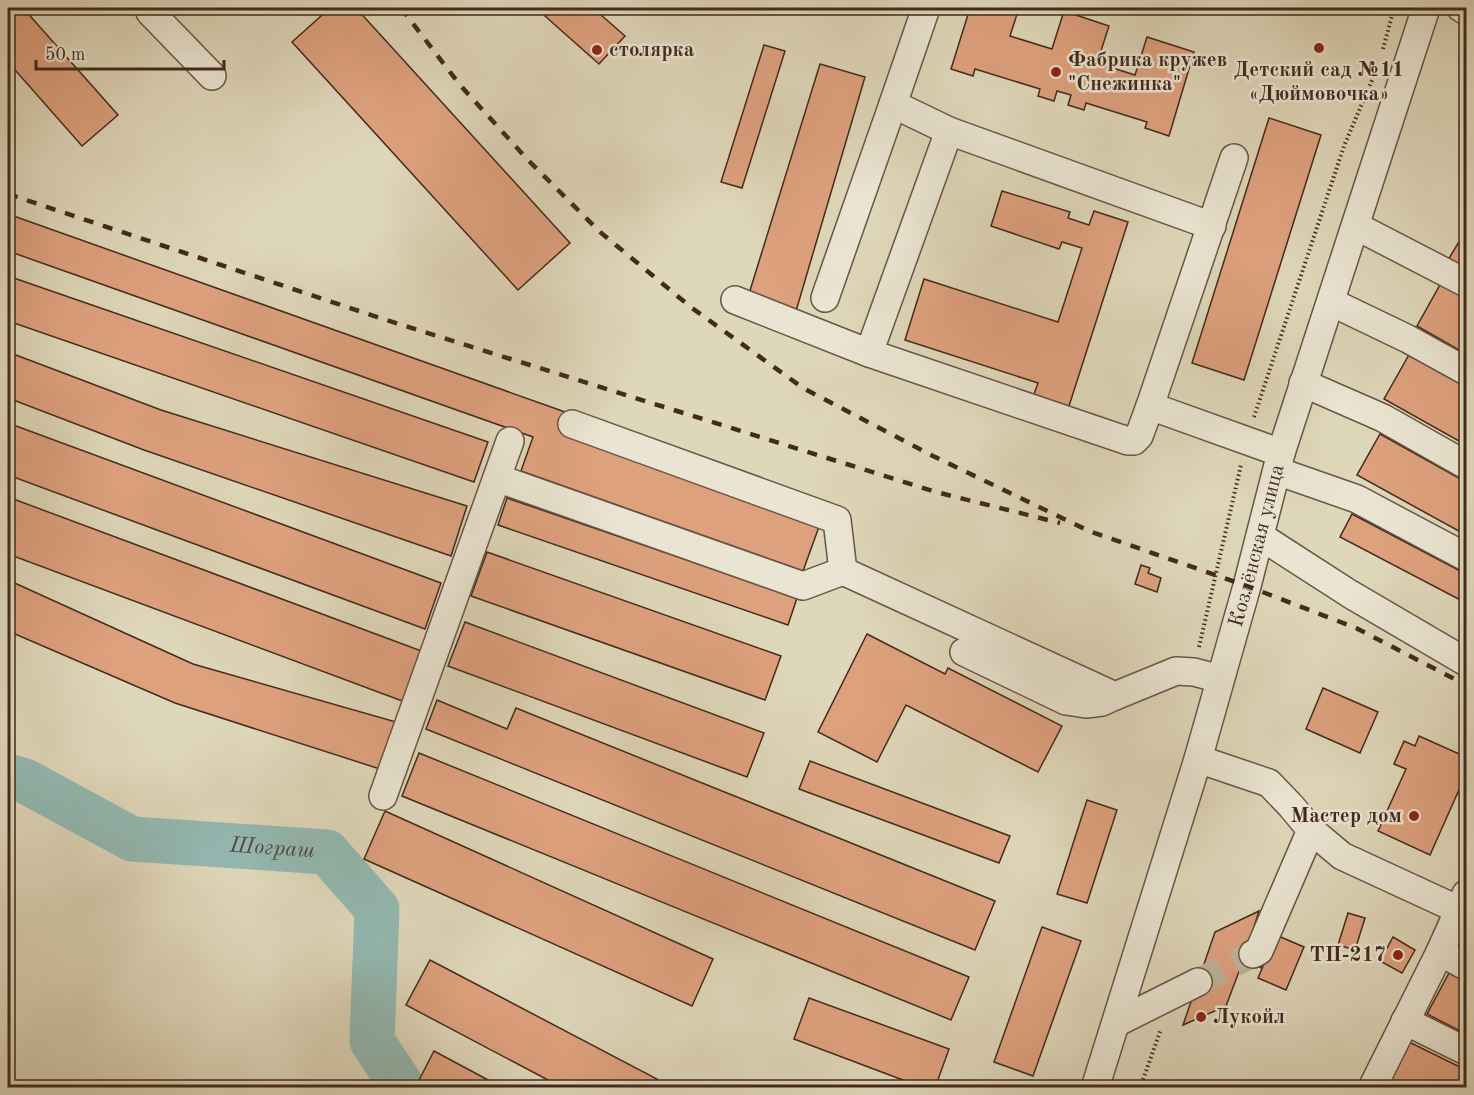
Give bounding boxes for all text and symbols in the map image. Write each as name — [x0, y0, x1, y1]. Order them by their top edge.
scale bar — [36, 33, 224, 71]
place label: столярка — [609, 40, 695, 61]
marker: Детский сад №11 «Дюймовочка» — [1312, 41, 1326, 55]
marker: столярка — [590, 43, 604, 57]
text: 50 m — [45, 46, 85, 64]
place label: Фабрика кружев "Снежинка" — [1068, 50, 1227, 95]
place label: Детский сад №11 «Дюймовочка» — [1234, 60, 1404, 105]
marker: Фабрика кружев "Снежинка" — [1049, 65, 1063, 79]
street label: Козлёнская улица — [1225, 462, 1288, 629]
place label: Мастер дом — [1291, 806, 1402, 827]
marker: Мастер дом — [1407, 809, 1421, 823]
water label: Шограш — [228, 834, 316, 862]
place label: ТП-217 — [1310, 945, 1386, 966]
marker: ТП-217 — [1391, 948, 1405, 962]
place label: Лукойл — [1213, 1007, 1285, 1028]
marker: Лукойл — [1194, 1010, 1208, 1024]

